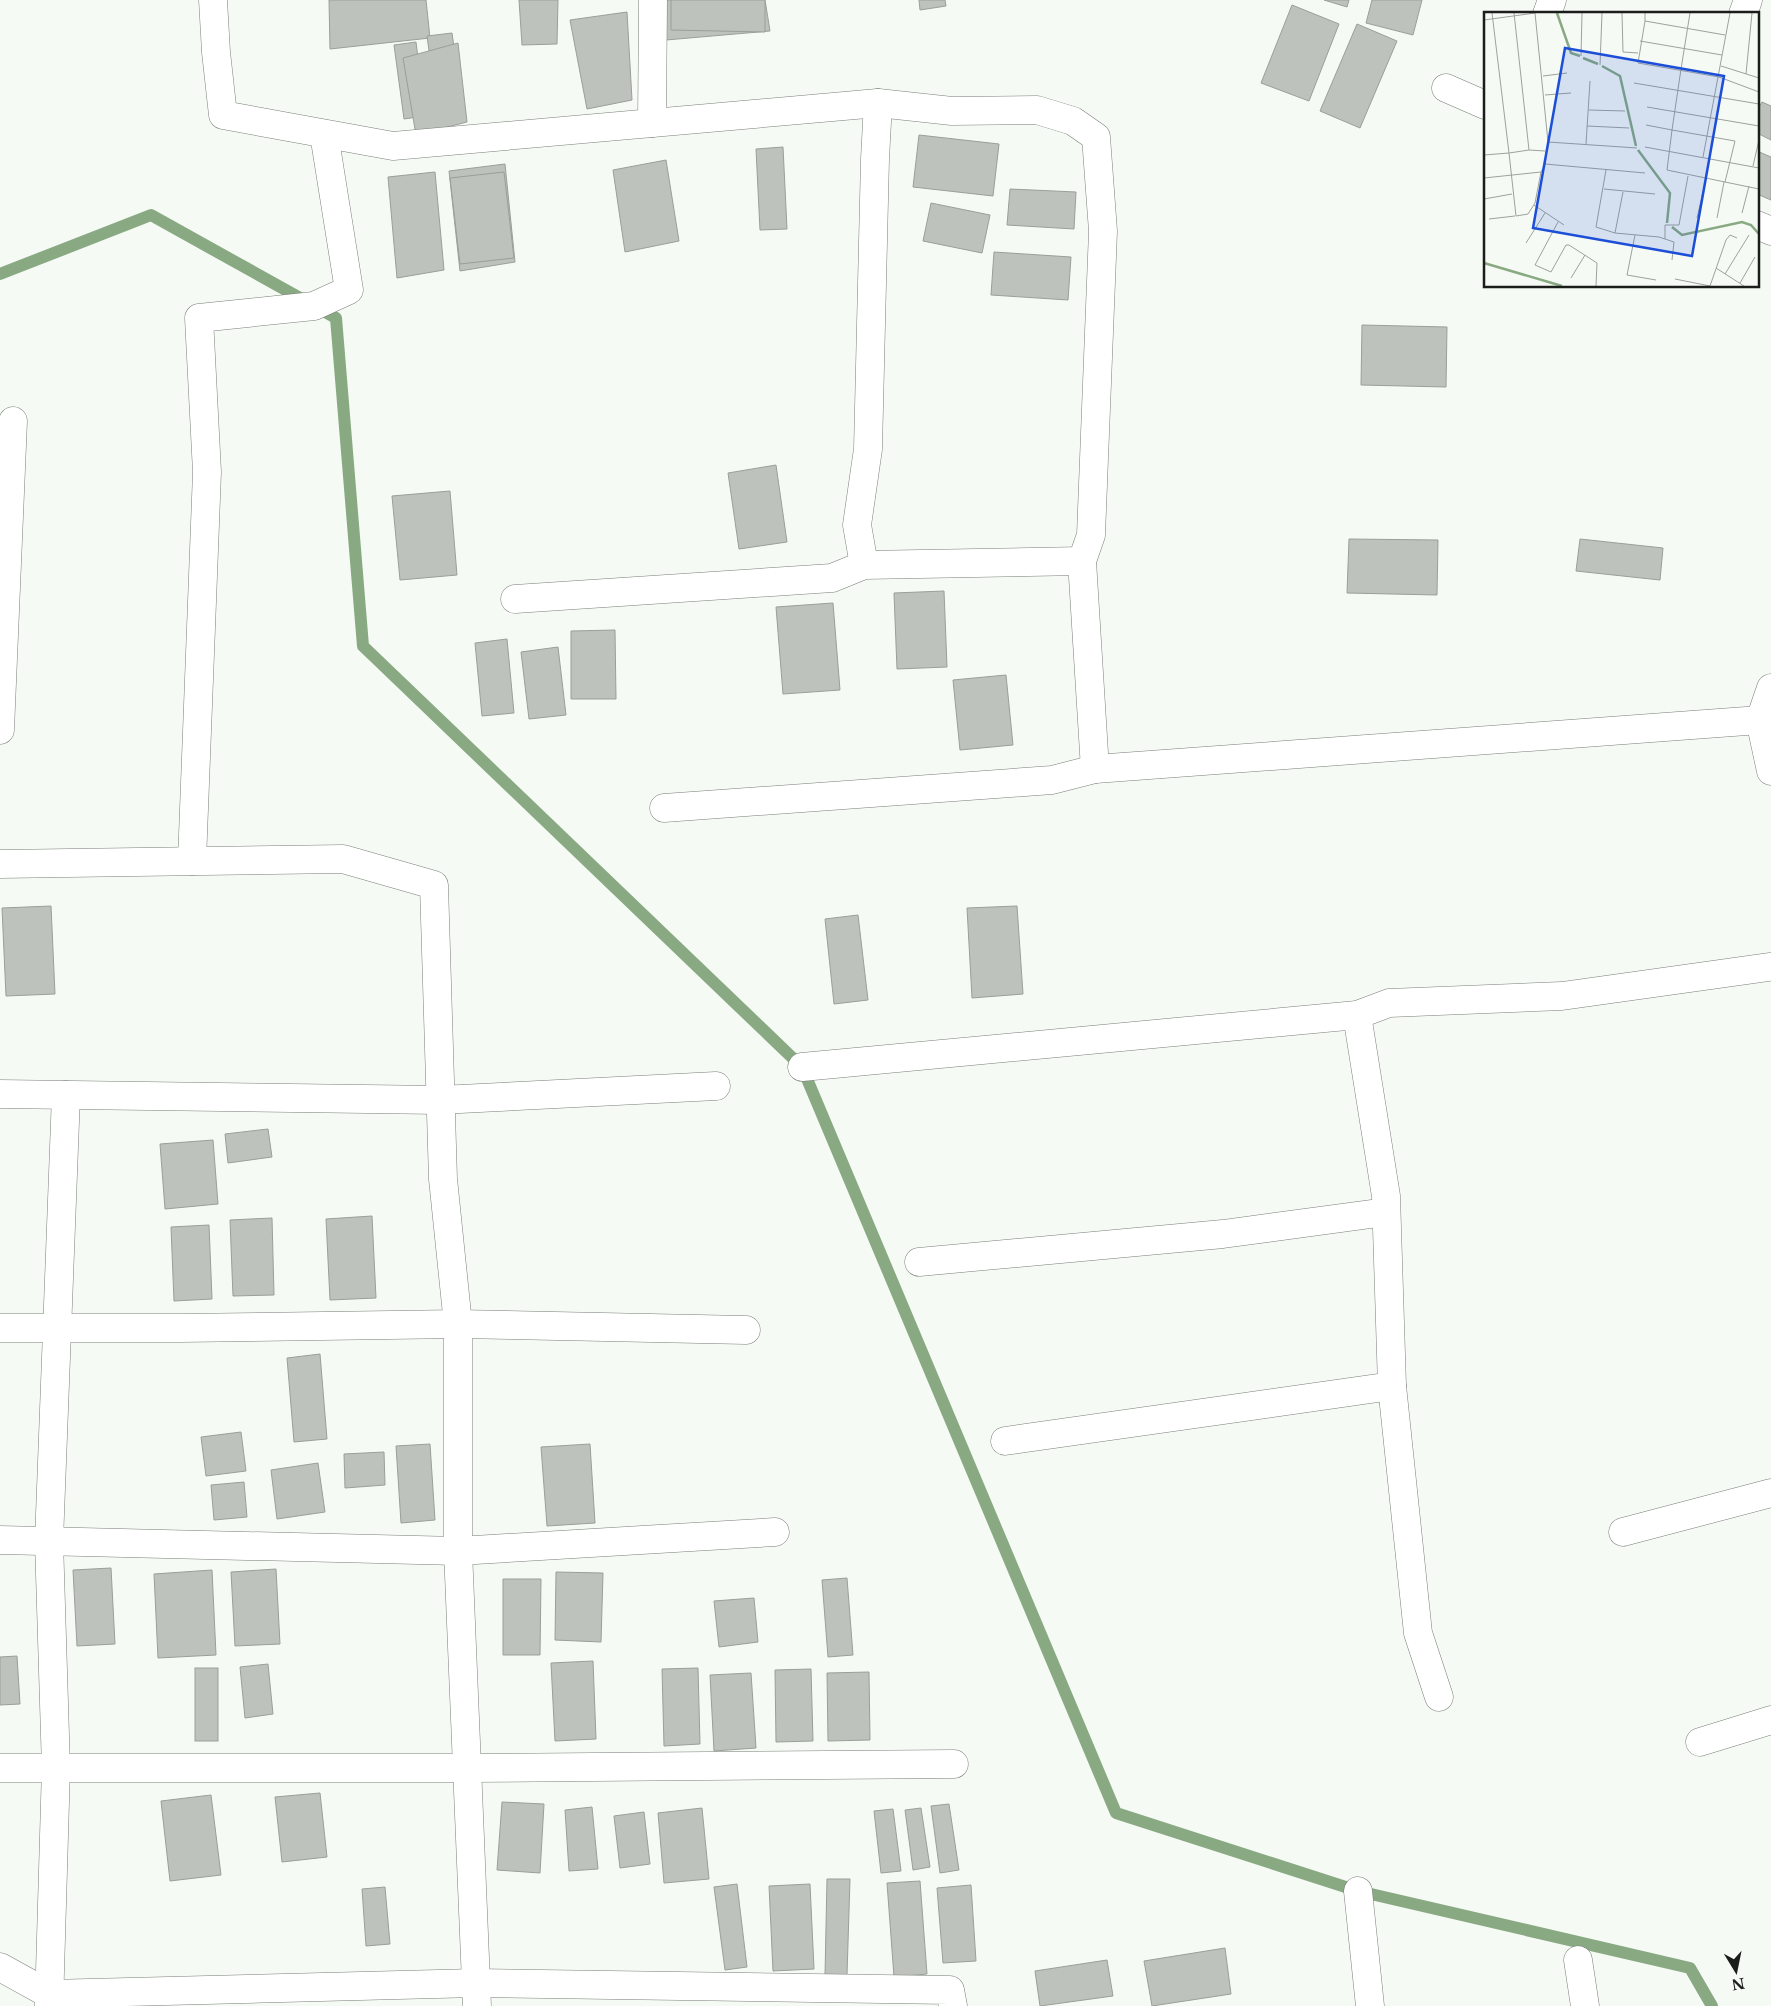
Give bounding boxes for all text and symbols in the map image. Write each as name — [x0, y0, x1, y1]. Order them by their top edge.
inset map — [1484, 12, 1758, 288]
north arrow — [1711, 1946, 1761, 1996]
text: N — [1730, 1974, 1746, 1994]

